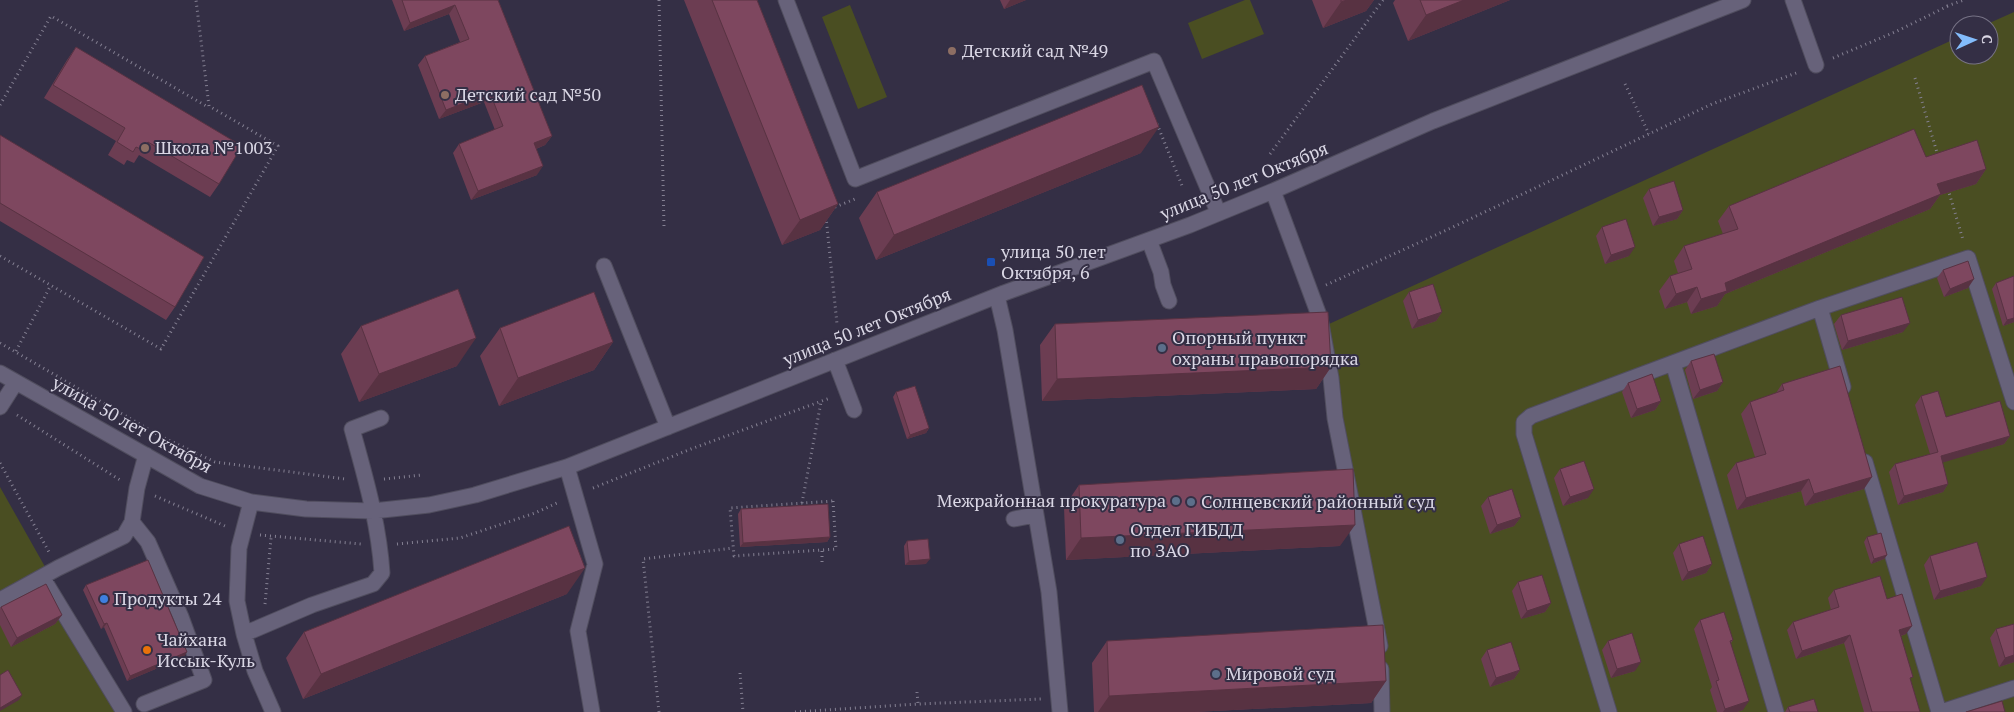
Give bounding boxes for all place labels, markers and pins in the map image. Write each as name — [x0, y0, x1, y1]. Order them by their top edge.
place label: Детский сад №49 — [962, 38, 1108, 62]
marker: Детский сад №49 — [946, 45, 958, 57]
place label: Детский сад №50 — [455, 82, 601, 106]
marker: Детский сад №50 — [439, 89, 451, 101]
place label: Школа №1003 — [155, 135, 273, 159]
marker: Школа №1003 — [139, 142, 151, 154]
place label: улица 50 лет Октября, 6 — [1000, 239, 1106, 284]
marker: улица 50 лет Октября, 6 — [985, 256, 997, 268]
place label: Опорный пункт охраны правопорядка — [1172, 325, 1359, 370]
marker: Опорный пункт охраны правопорядка — [1156, 342, 1168, 354]
place label: Межрайонная прокуратура — [937, 488, 1166, 512]
place label: Солнцевский районный суд — [1201, 489, 1435, 513]
marker: Межрайонная прокуратура — [1170, 495, 1182, 507]
marker: Солнцевский районный суд — [1185, 496, 1197, 508]
place label: Отдел ГИБДД по ЗАО — [1130, 517, 1244, 562]
marker: Отдел ГИБДД по ЗАО — [1114, 534, 1126, 546]
place label: Продукты 24 — [114, 586, 222, 610]
marker: Продукты 24 — [98, 593, 110, 605]
place label: Чайхана Иссык-Куль — [157, 627, 255, 672]
marker: Чайхана Иссык-Куль — [141, 644, 153, 656]
place label: Мировой суд — [1226, 661, 1335, 685]
marker: Мировой суд — [1210, 668, 1222, 680]

